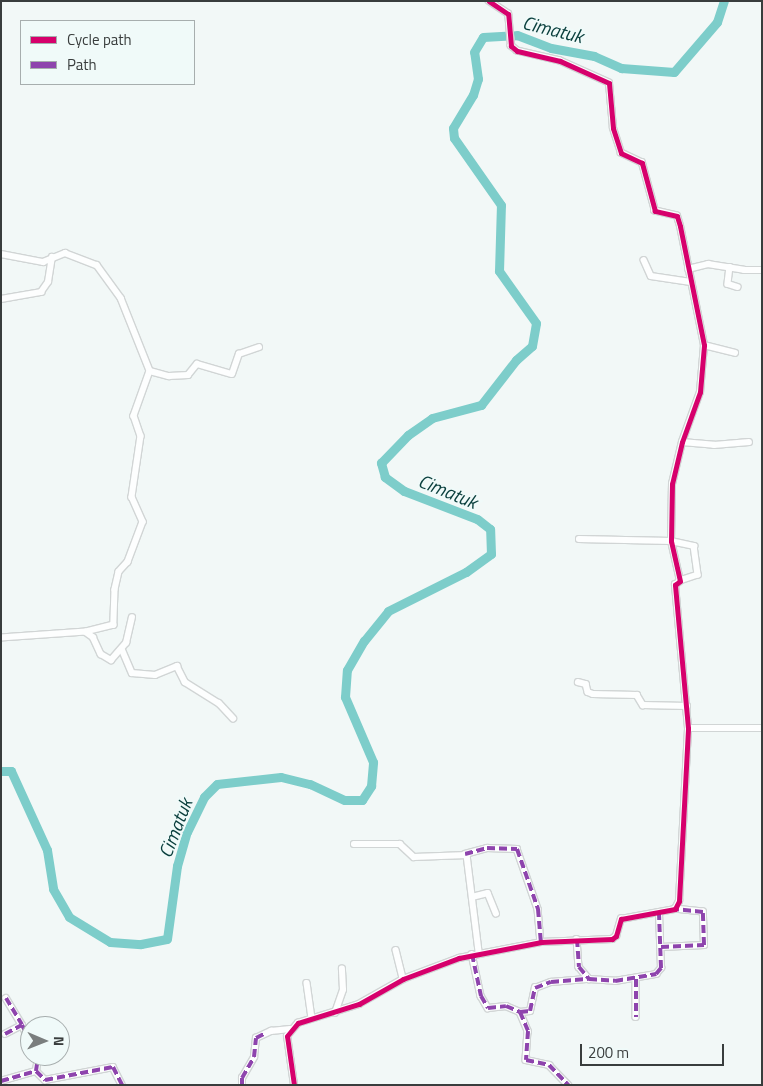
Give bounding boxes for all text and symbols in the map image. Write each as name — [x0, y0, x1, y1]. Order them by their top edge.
water label: Cimatuk — [520, 10, 586, 48]
legend — [20, 20, 195, 85]
text: Cycle path — [67, 28, 132, 51]
text: Path — [67, 53, 97, 76]
water label: Cimatuk — [415, 469, 481, 513]
water label: Cimatuk — [153, 795, 197, 861]
north arrow — [20, 1016, 70, 1066]
scale bar — [583, 1034, 727, 1066]
text: N — [49, 1036, 70, 1046]
text: 200 m — [588, 1041, 629, 1064]

